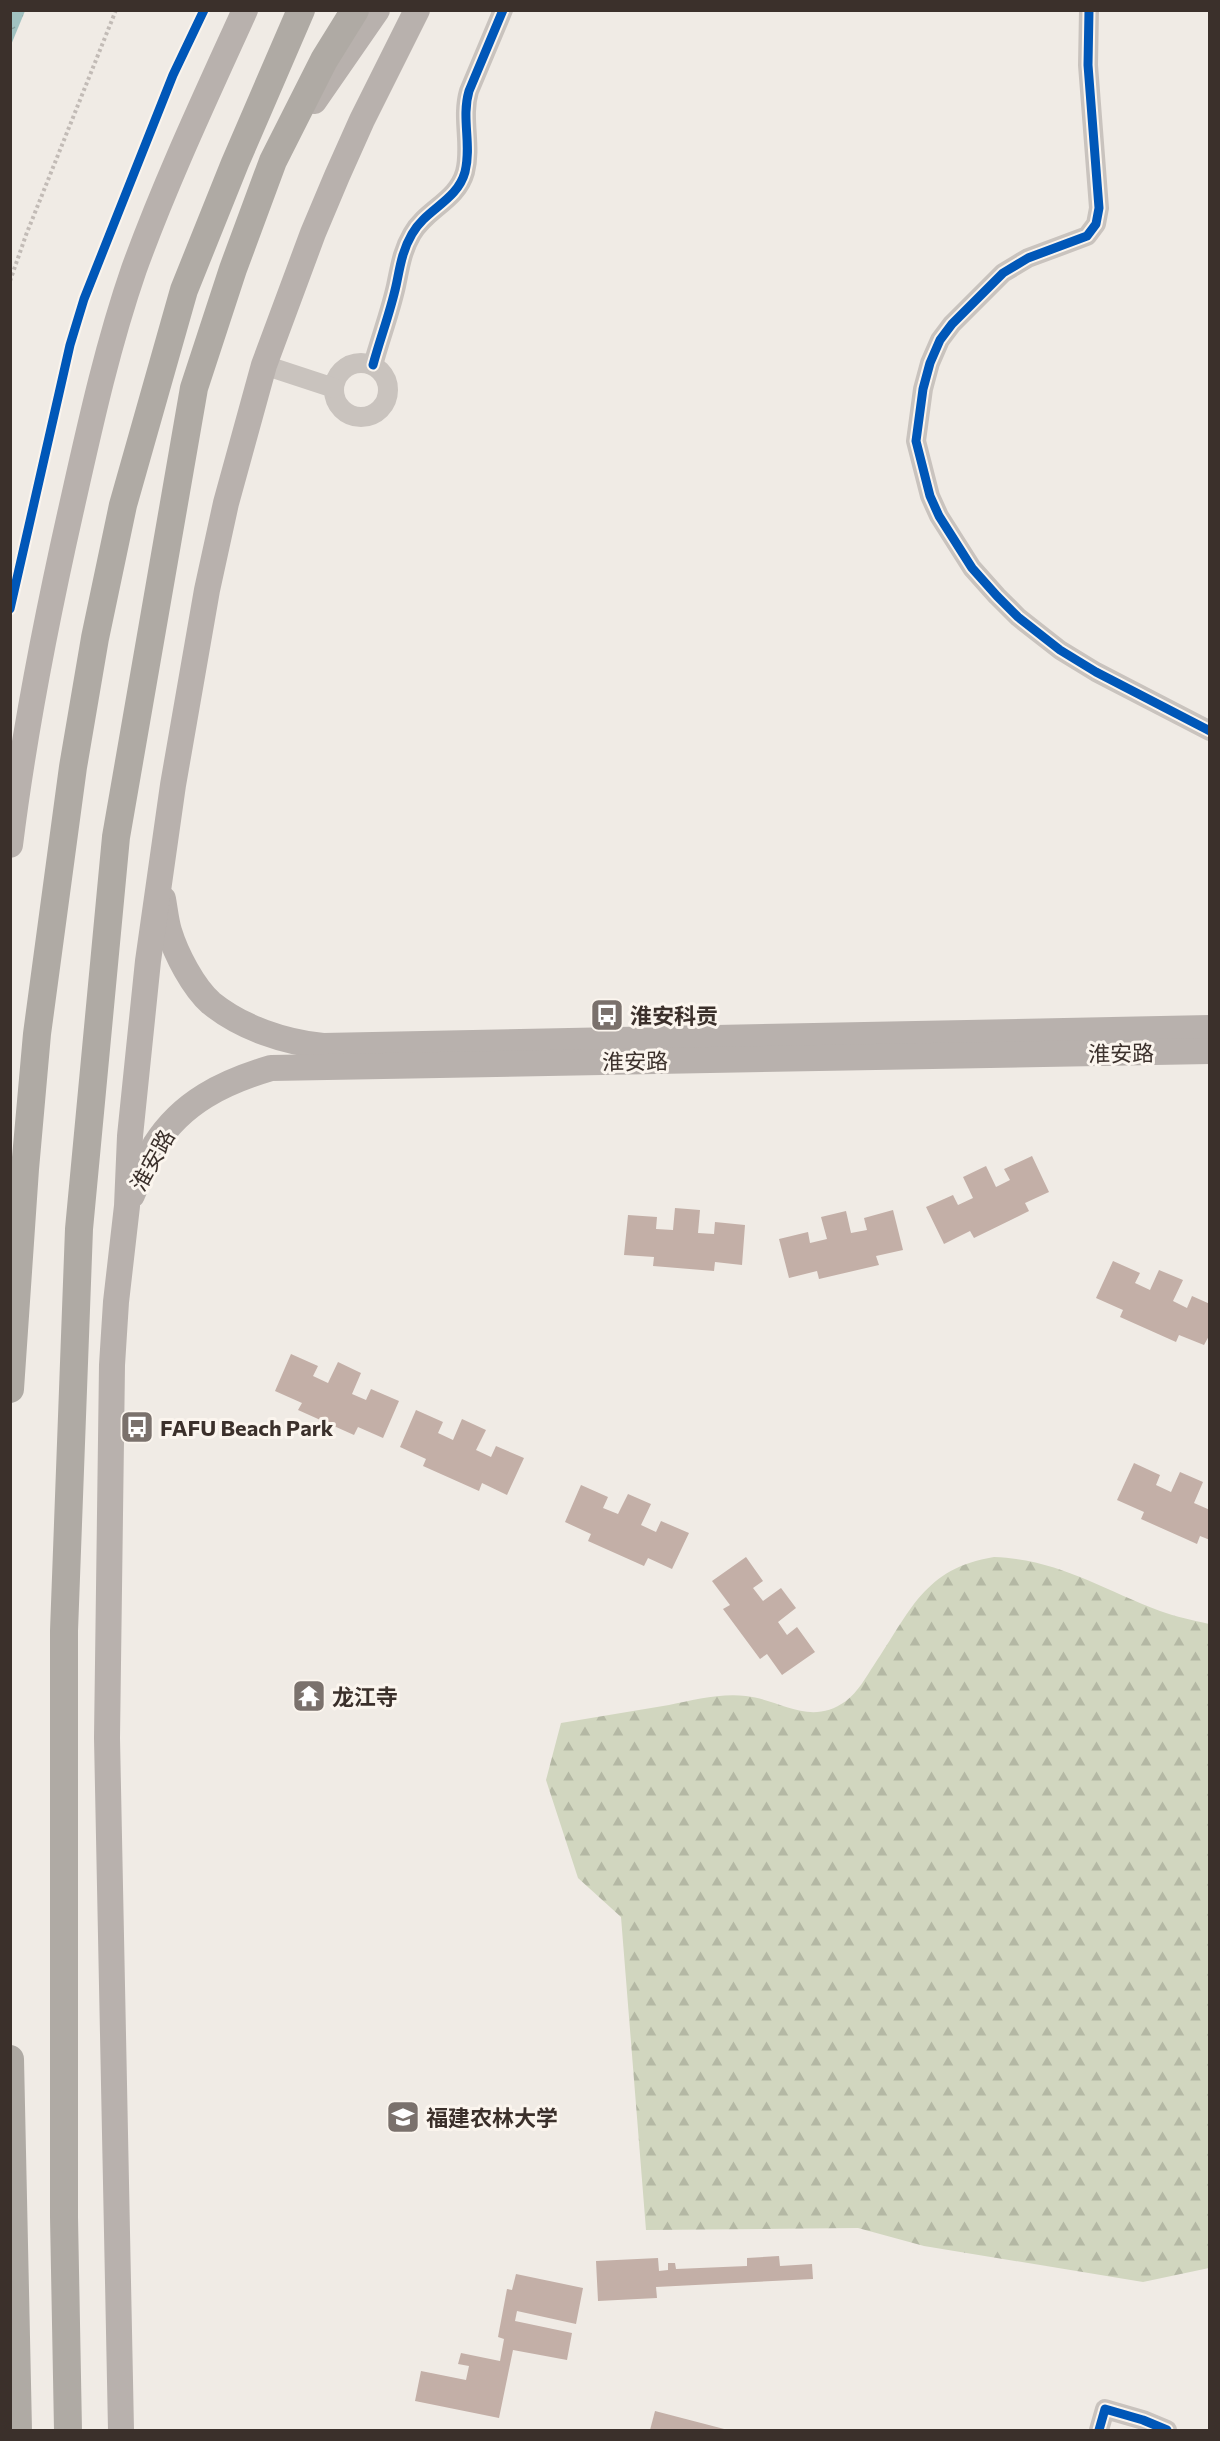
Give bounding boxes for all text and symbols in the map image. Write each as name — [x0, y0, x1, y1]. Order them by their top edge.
bus stop icon: 淮安科贡 — [589, 997, 625, 1033]
place label: 淮安科贡 — [630, 1002, 718, 1029]
street label: 淮安路 — [1088, 1039, 1154, 1067]
street label: 淮安路 — [602, 1047, 668, 1075]
street label: 淮安路 — [124, 1125, 180, 1195]
bus stop icon: FAFU Beach Park — [119, 1409, 155, 1445]
place label: FAFU Beach Park — [160, 1414, 334, 1441]
temple icon: 龙江寺 — [291, 1678, 327, 1714]
place label: 龙江寺 — [332, 1683, 398, 1710]
school or university icon: 福建农林大学 — [385, 2099, 421, 2135]
place label: 福建农林大学 — [426, 2104, 558, 2131]

